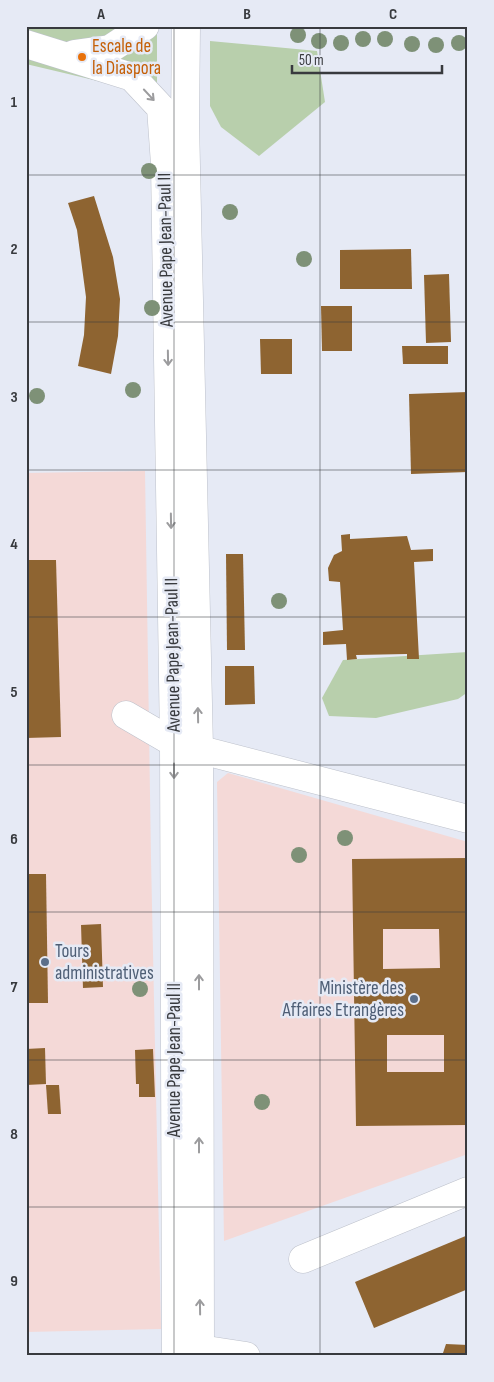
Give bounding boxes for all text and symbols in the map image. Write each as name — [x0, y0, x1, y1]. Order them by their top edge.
text: A — [96, 5, 105, 24]
text: B — [243, 5, 251, 24]
text: C — [389, 5, 397, 24]
place label: Escale de la Diaspora — [92, 35, 161, 80]
scale bar — [292, 42, 442, 74]
marker: Escale de la Diaspora — [76, 51, 88, 63]
text: 50 m — [299, 51, 324, 70]
one-way arrow — [144, 89, 155, 102]
text: 1 — [11, 93, 18, 112]
street label: Avenue Pape Jean-Paul II — [153, 173, 179, 328]
text: 2 — [10, 240, 18, 259]
one-way arrow — [163, 350, 173, 366]
text: 3 — [10, 388, 18, 407]
one-way arrow — [166, 512, 175, 528]
text: 4 — [10, 535, 18, 554]
street label: Avenue Pape Jean-Paul II — [160, 578, 186, 733]
text: 5 — [10, 683, 18, 702]
one-way arrow — [193, 707, 203, 723]
one-way arrow — [169, 762, 179, 778]
text: 6 — [10, 830, 18, 849]
place label: Tours administratives — [55, 940, 154, 985]
marker: Tours administratives — [39, 956, 51, 968]
one-way arrow — [194, 974, 204, 990]
place label: Ministère des Affaires Etrangères — [282, 977, 404, 1022]
text: 7 — [11, 978, 18, 997]
street label: Avenue Pape Jean-Paul II — [163, 983, 186, 1138]
marker: Ministère des Affaires Etrangères — [408, 993, 420, 1005]
text: 8 — [10, 1125, 18, 1144]
one-way arrow — [194, 1137, 204, 1153]
text: 9 — [10, 1272, 18, 1291]
one-way arrow — [195, 1299, 205, 1316]

